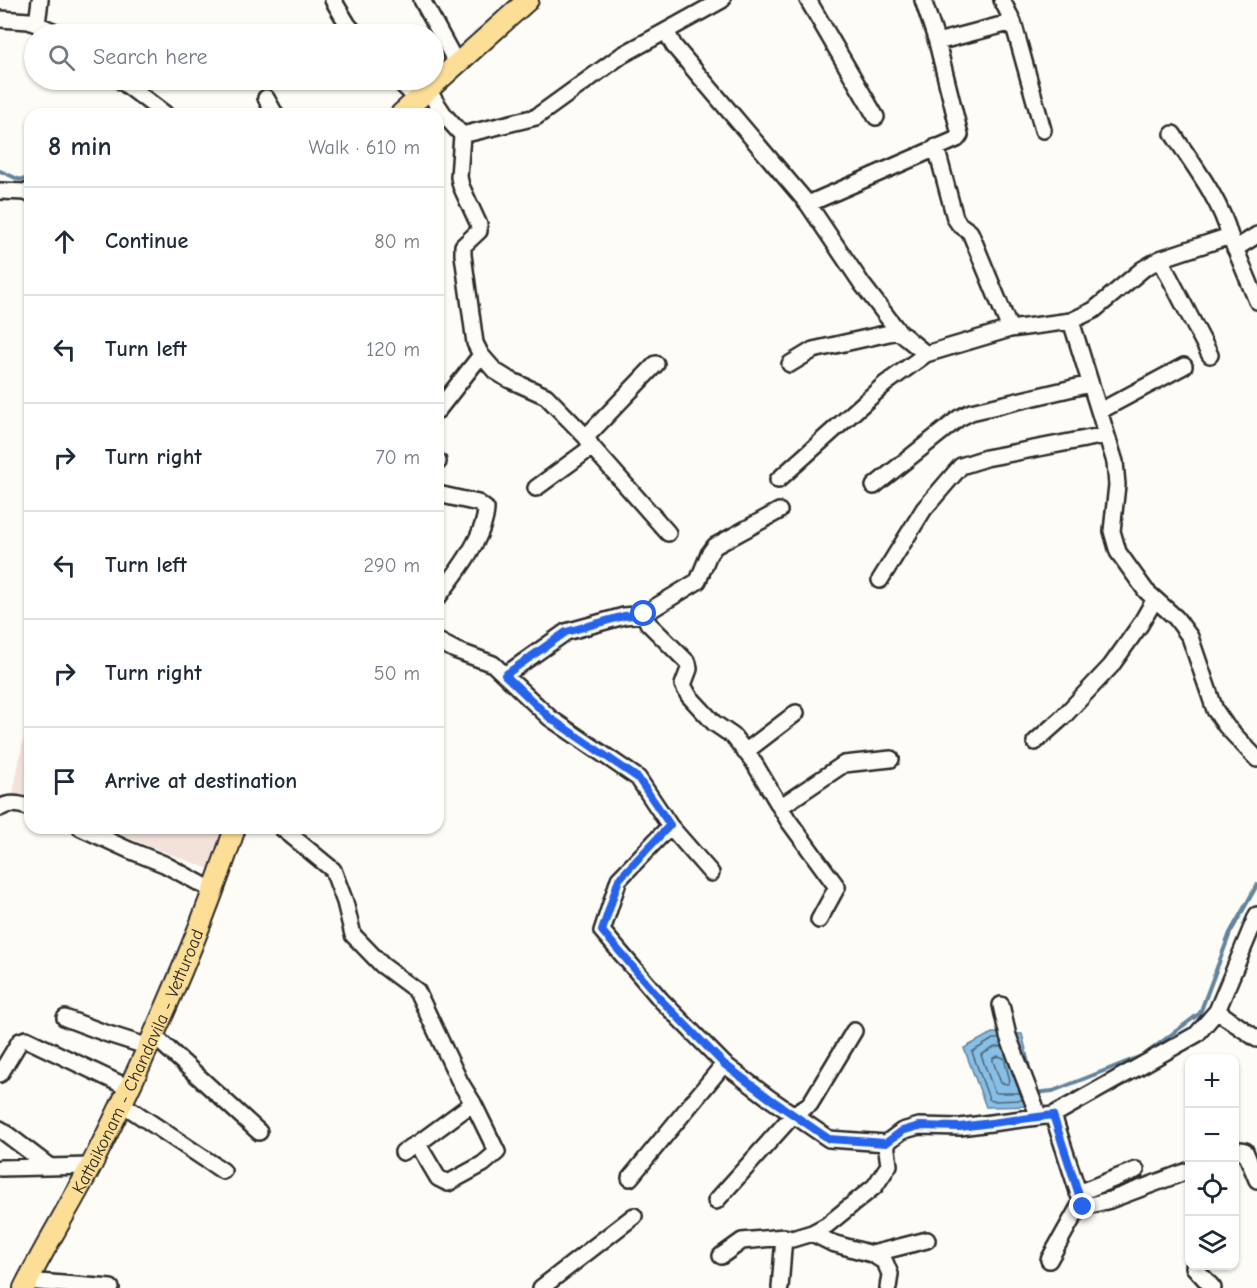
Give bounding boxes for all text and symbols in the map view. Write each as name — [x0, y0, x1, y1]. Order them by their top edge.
search box — [24, 24, 444, 90]
icon: search — [45, 41, 78, 74]
text: Search here — [93, 44, 208, 70]
text: 8 min — [48, 132, 112, 162]
text: Walk · 610 m — [309, 136, 420, 159]
icon: ahead — [48, 225, 81, 258]
text: Continue — [105, 228, 188, 254]
text: 80 m — [374, 230, 420, 253]
icon: left — [48, 333, 81, 366]
text: Turn left — [105, 336, 187, 362]
text: 120 m — [366, 338, 420, 361]
icon: right — [48, 441, 81, 474]
text: Turn right — [105, 444, 202, 470]
text: 70 m — [375, 446, 420, 469]
icon: left — [48, 549, 81, 582]
text: Turn left — [105, 552, 187, 578]
text: 290 m — [364, 554, 420, 577]
route start — [630, 600, 656, 626]
icon: right — [48, 657, 81, 690]
text: Turn right — [105, 660, 202, 686]
text: 50 m — [374, 662, 420, 685]
icon: arrive — [48, 765, 81, 798]
text: Arrive at destination — [105, 768, 297, 794]
street label: Kattaikonam - Chandavila - Vetturoad — [68, 926, 208, 1198]
map controls — [1185, 1054, 1239, 1270]
button: + — [1185, 1054, 1239, 1108]
button: − — [1185, 1108, 1239, 1162]
button: locate — [1185, 1162, 1239, 1216]
route end — [1069, 1193, 1095, 1219]
button: layers — [1185, 1216, 1239, 1270]

